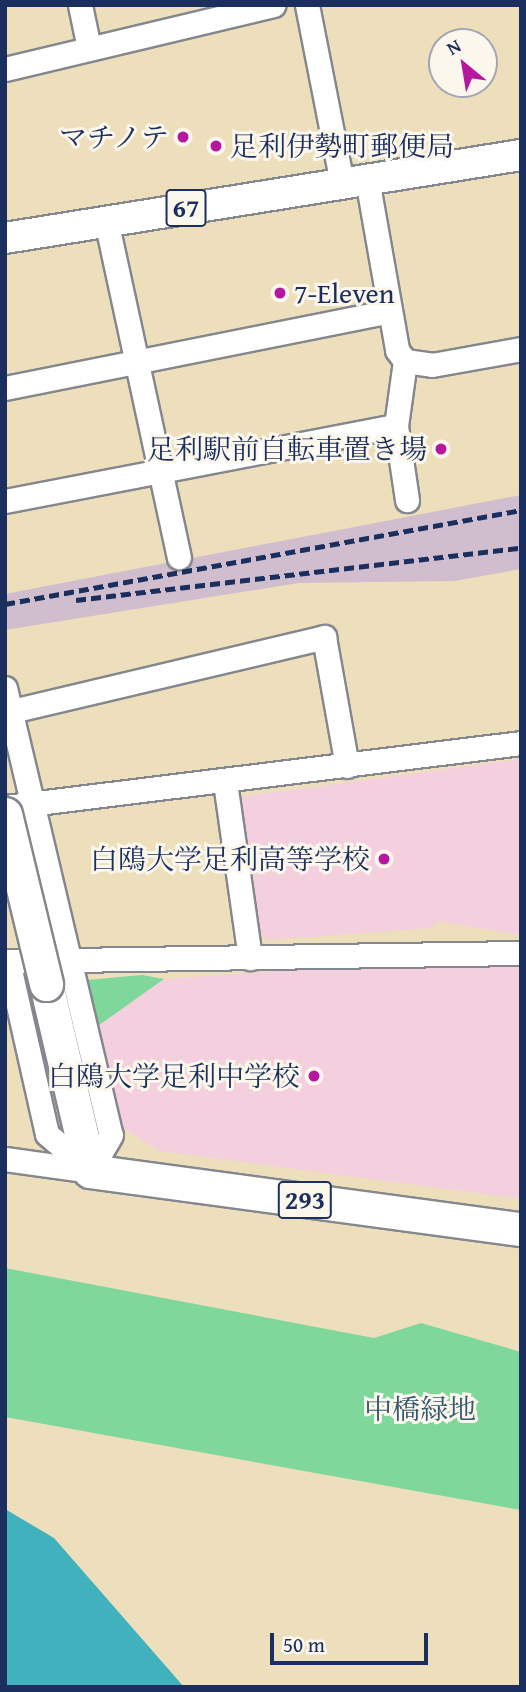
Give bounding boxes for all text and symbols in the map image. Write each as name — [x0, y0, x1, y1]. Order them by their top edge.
north arrow — [428, 28, 498, 98]
text: N — [441, 31, 466, 62]
place label: マチノテ — [57, 120, 169, 154]
marker: マチノテ — [175, 129, 191, 145]
place label: 足利伊勢町郵便局 — [230, 129, 454, 163]
marker: 足利伊勢町郵便局 — [208, 138, 224, 154]
road number: 67 — [165, 186, 207, 230]
place label: 7-Eleven — [294, 276, 394, 310]
marker: 7-Eleven — [272, 285, 288, 301]
place label: 足利駅前自転車置き場 — [147, 432, 427, 466]
marker: 足利駅前自転車置き場 — [433, 441, 449, 457]
place label: 白鴎大学足利高等学校 — [90, 842, 370, 876]
marker: 白鴎大学足利高等学校 — [376, 851, 392, 867]
place label: 白鴎大学足利中学校 — [48, 1059, 300, 1093]
marker: 白鴎大学足利中学校 — [306, 1068, 322, 1084]
road number: 293 — [277, 1177, 333, 1222]
park label: 中橋緑地 — [364, 1392, 476, 1426]
scale bar — [274, 1618, 432, 1662]
text: 50 m — [283, 1629, 325, 1660]

